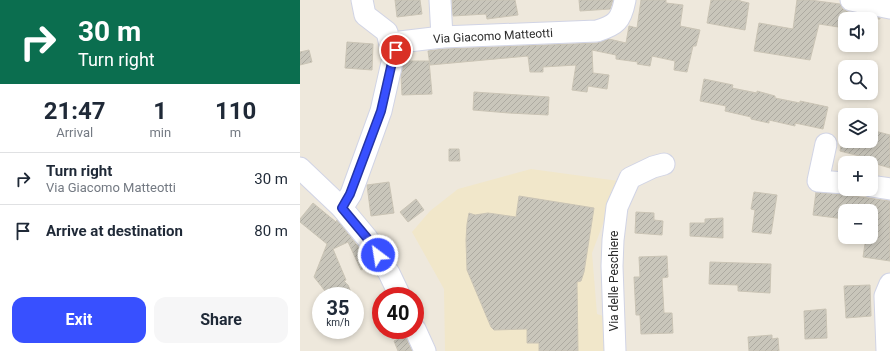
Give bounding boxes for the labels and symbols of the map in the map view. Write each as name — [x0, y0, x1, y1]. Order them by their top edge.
street label: Via Giacomo Matteotti — [433, 26, 553, 46]
pin — [379, 33, 413, 67]
street label: Via delle Peschiere — [607, 231, 621, 331]
position arrow — [357, 234, 399, 276]
speed limit sign: 40 — [372, 287, 424, 339]

